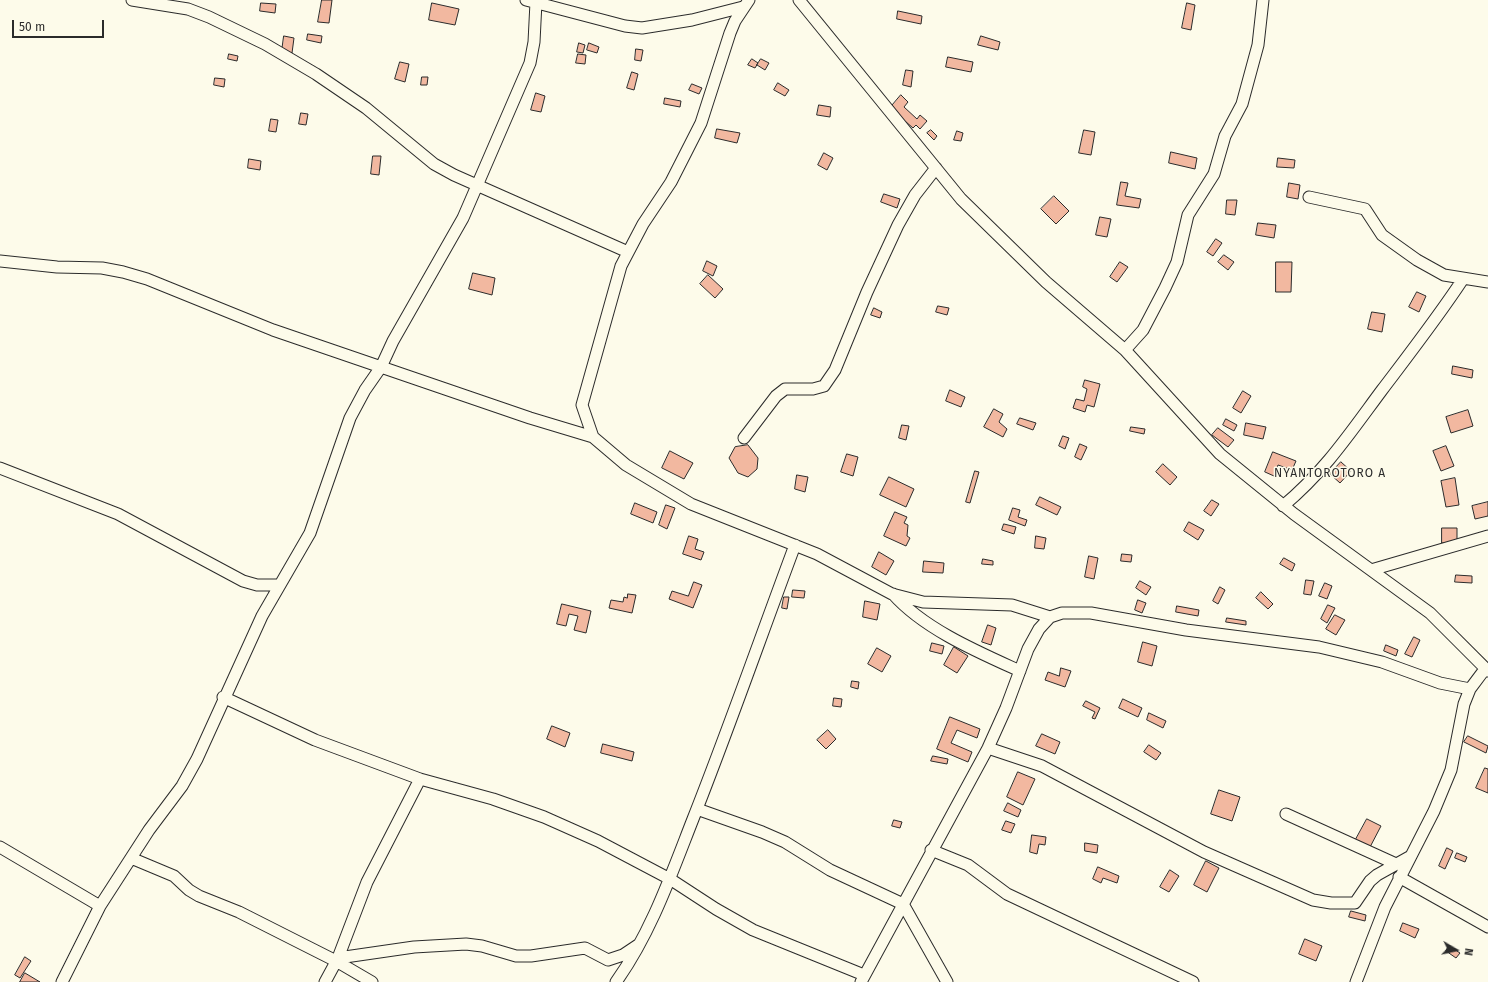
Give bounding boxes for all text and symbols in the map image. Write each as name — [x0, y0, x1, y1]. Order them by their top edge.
scale bar — [14, 12, 106, 38]
text: 50 m — [19, 20, 45, 34]
district label: NYANTOROTORO A — [1274, 467, 1386, 481]
north arrow — [1436, 930, 1476, 970]
text: N — [1461, 947, 1475, 957]

